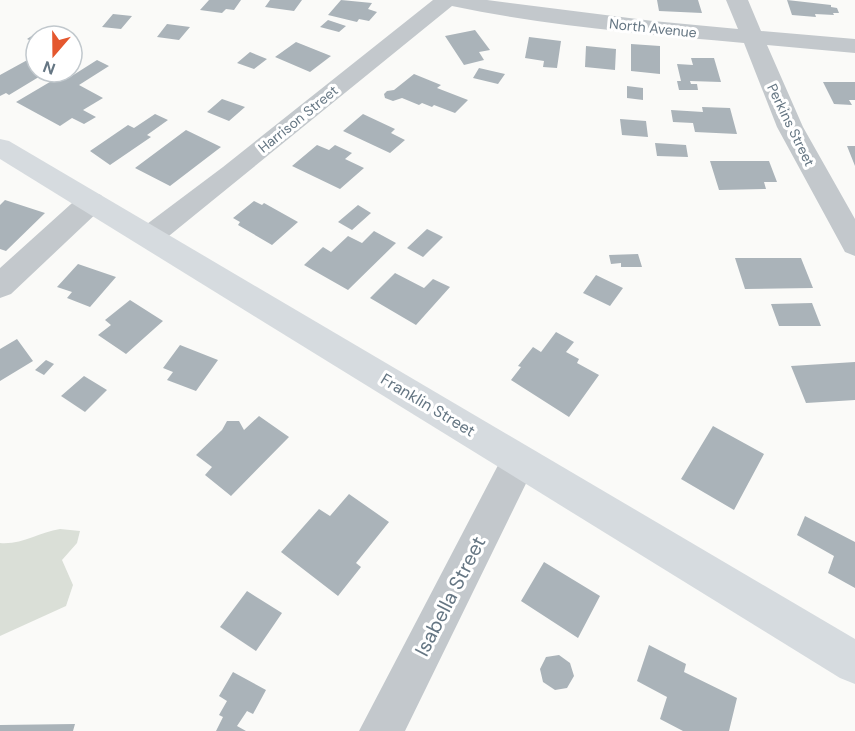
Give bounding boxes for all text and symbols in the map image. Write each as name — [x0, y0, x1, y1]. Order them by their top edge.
street label: North Avenue — [608, 14, 698, 42]
north arrow — [24, 24, 84, 84]
text: N — [40, 56, 58, 79]
street label: Harrison Street — [254, 81, 342, 157]
street label: Perkins Street — [763, 81, 819, 169]
street label: Franklin Street — [377, 369, 479, 441]
street label: Isabella Street — [409, 531, 491, 660]

